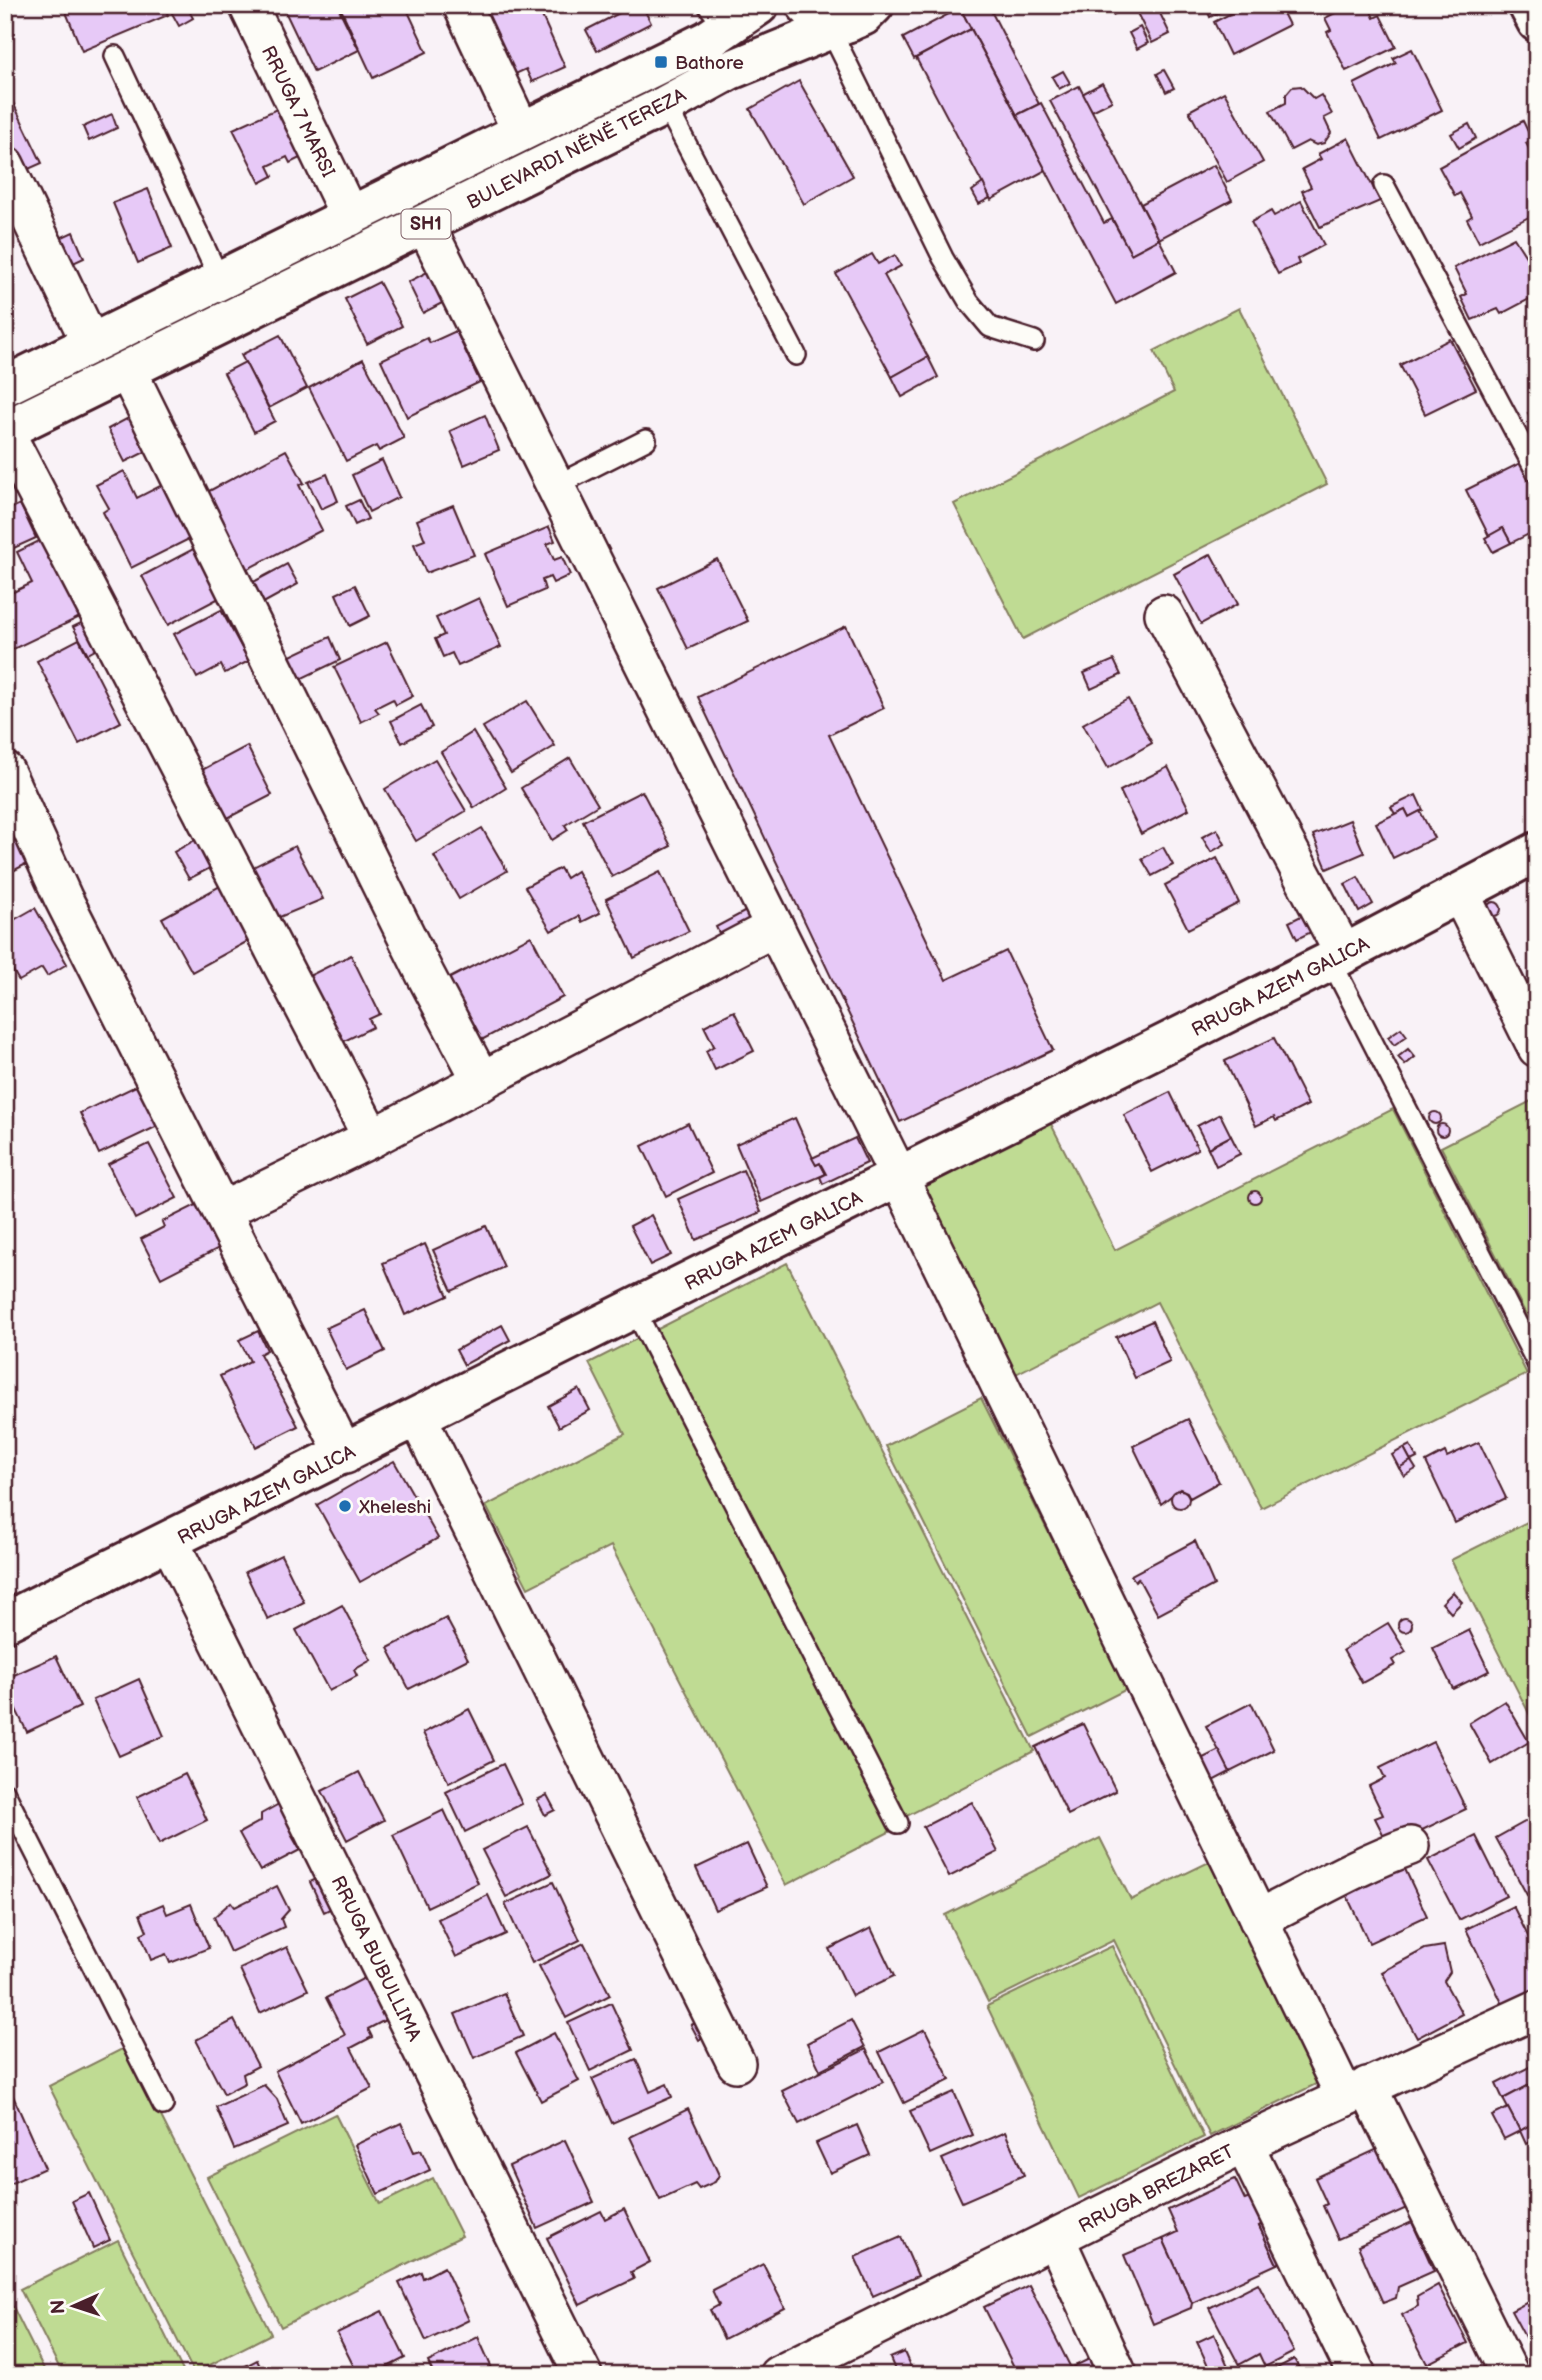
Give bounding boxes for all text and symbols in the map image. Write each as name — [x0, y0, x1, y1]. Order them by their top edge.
street label: RRUGA 7 MARSI — [256, 42, 339, 181]
place label: Bathore — [675, 52, 744, 75]
marker: Bathore — [653, 54, 669, 70]
street label: BULEVARDI NËNË TEREZA — [463, 84, 690, 215]
road number: SH1 — [402, 210, 450, 238]
street label: RRUGA AZEM GALICA — [1188, 932, 1374, 1042]
street label: RRUGA AZEM GALICA — [681, 1186, 867, 1296]
street label: RRUGA AZEM GALICA — [174, 1440, 360, 1550]
place label: Xheleshi — [358, 1496, 431, 1519]
marker: Xheleshi — [337, 1498, 353, 1514]
street label: RRUGA BUBULLIMA — [326, 1872, 426, 2045]
street label: RRUGA BREZARET — [1075, 2140, 1239, 2238]
north arrow — [38, 2272, 108, 2342]
text: N — [47, 2299, 70, 2315]

